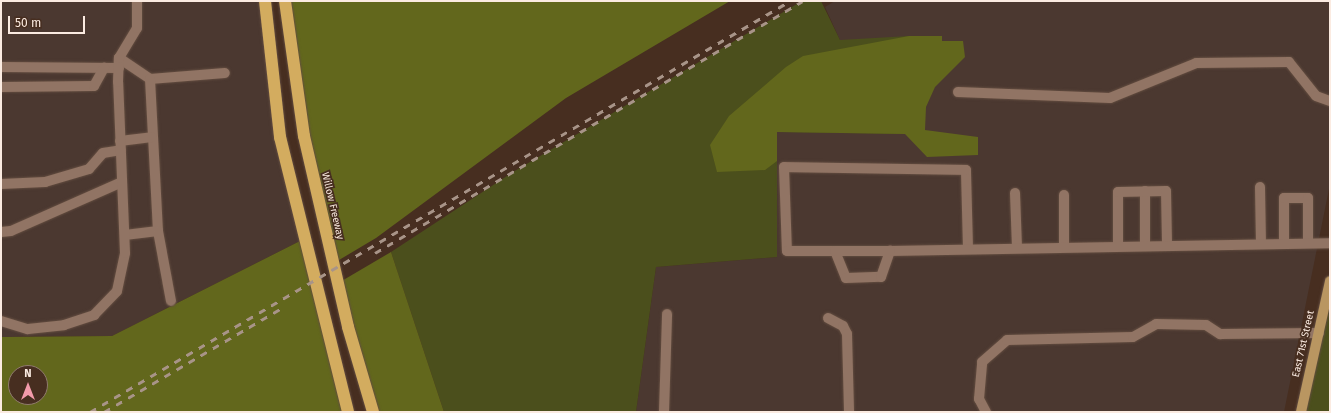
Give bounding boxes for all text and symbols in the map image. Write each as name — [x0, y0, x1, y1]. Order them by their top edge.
scale bar — [10, 8, 87, 34]
text: 50 m — [15, 16, 41, 30]
street label: Willow Freeway — [318, 171, 346, 241]
street label: East 71st Street — [1290, 309, 1318, 379]
north arrow — [8, 365, 48, 405]
text: N — [24, 367, 32, 380]

